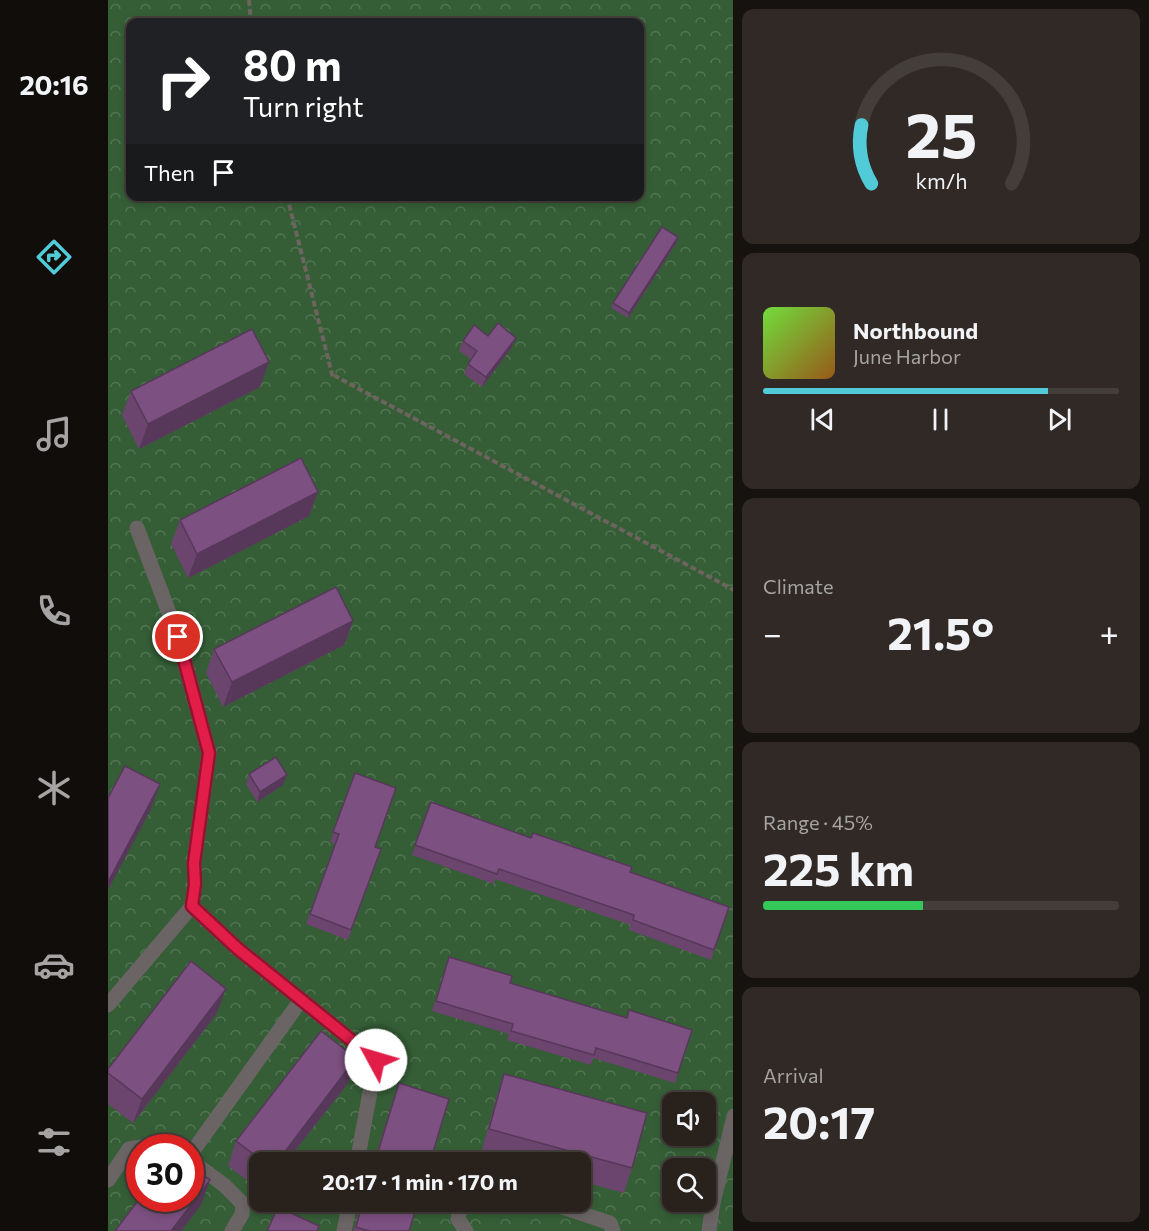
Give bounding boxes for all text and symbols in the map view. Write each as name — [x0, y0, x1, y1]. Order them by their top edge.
text: 80 m — [243, 38, 342, 90]
icon: right — [144, 42, 222, 120]
text: 20:16 — [19, 68, 89, 101]
text: Turn right — [243, 90, 363, 123]
text: 25 — [905, 95, 977, 171]
icon: arrive — [207, 156, 240, 189]
text: Then — [144, 159, 195, 186]
text: km/h — [915, 167, 967, 193]
icon: directions — [33, 236, 75, 278]
text: Northbound — [853, 317, 978, 344]
text: June Harbor — [853, 344, 961, 368]
icon: previous — [806, 403, 839, 436]
icon: pause — [924, 403, 957, 436]
icon: next — [1043, 403, 1076, 436]
icon: music — [33, 413, 75, 455]
text: Climate — [763, 574, 833, 598]
icon: phone — [33, 590, 75, 632]
text: 21.5° — [887, 604, 994, 659]
pin — [152, 611, 203, 662]
text: − — [763, 612, 782, 653]
text: + — [1100, 612, 1119, 653]
icon: arrive — [161, 620, 194, 653]
icon: climate — [33, 767, 75, 809]
text: Range · 45% — [763, 810, 873, 834]
text: 225 km — [763, 840, 914, 895]
icon: car — [33, 944, 75, 986]
position arrow — [344, 1028, 408, 1092]
text: Arrival — [763, 1063, 824, 1087]
map controls — [662, 1092, 716, 1212]
button: sound — [662, 1092, 716, 1146]
text: 20:17 — [763, 1093, 875, 1148]
icon: filters — [33, 1121, 75, 1163]
speed limit sign: 30 — [126, 1134, 204, 1212]
button: search — [662, 1158, 716, 1212]
text: 20:17 · 1 min · 170 m — [322, 1168, 518, 1195]

